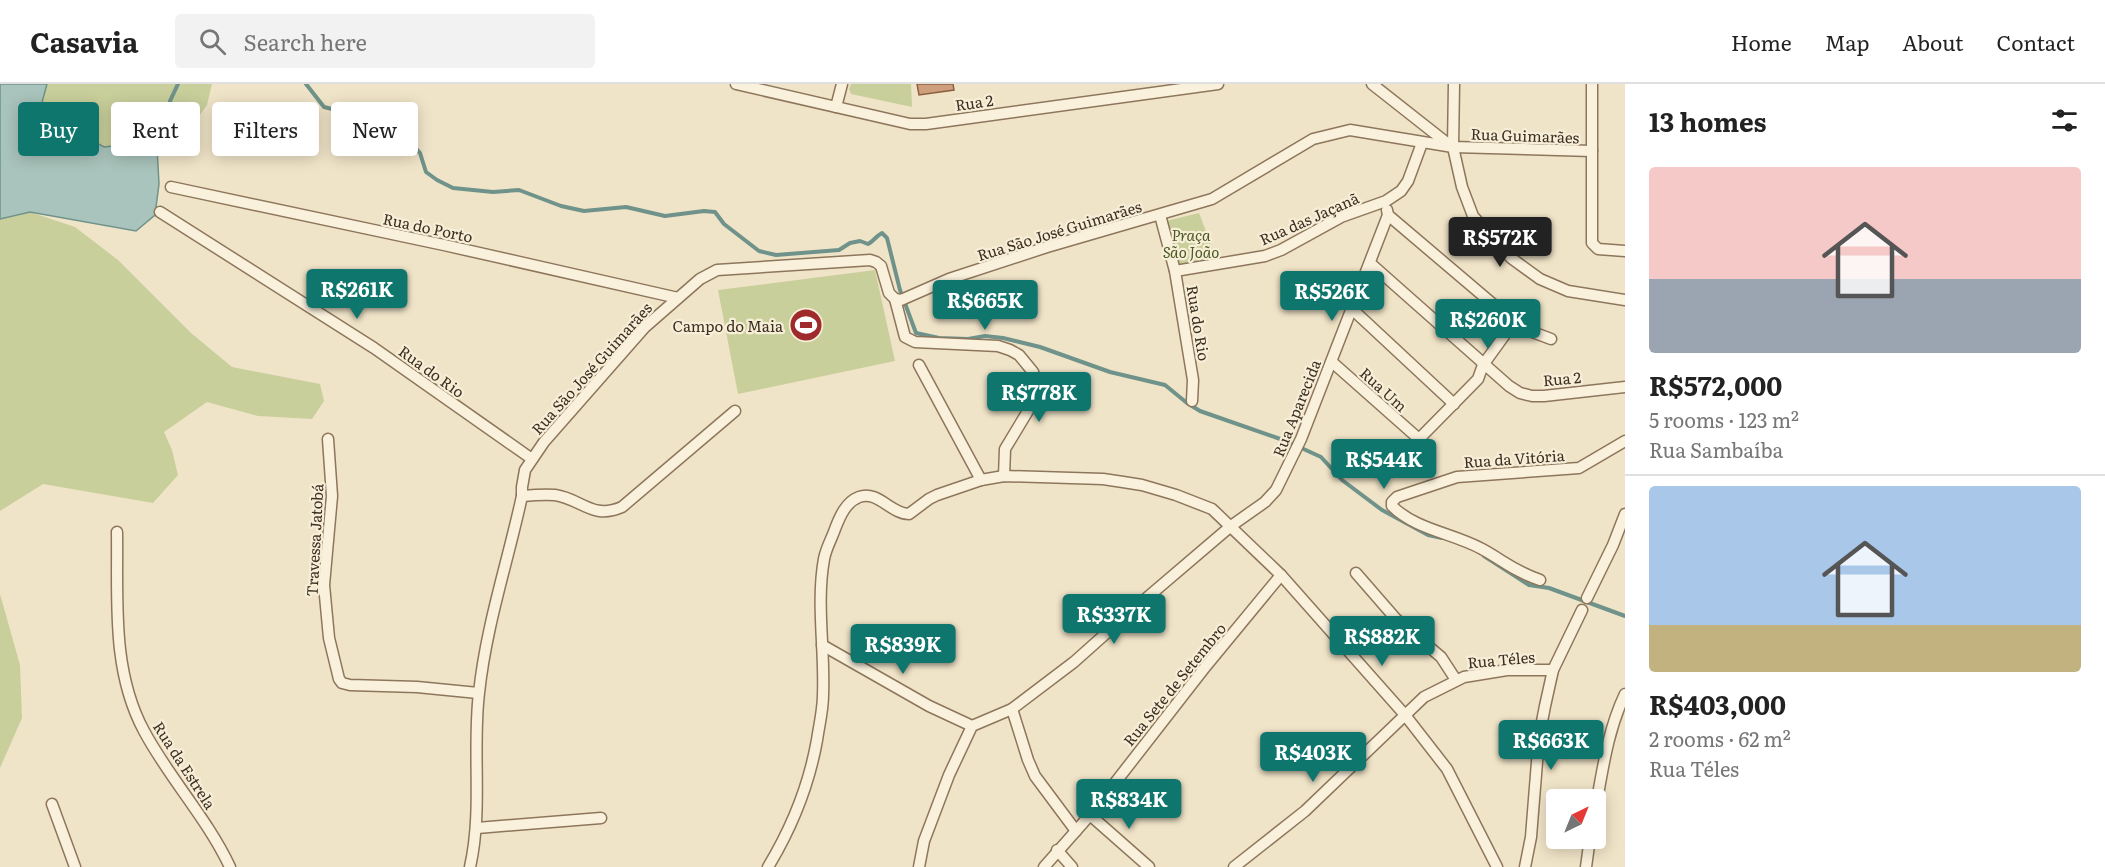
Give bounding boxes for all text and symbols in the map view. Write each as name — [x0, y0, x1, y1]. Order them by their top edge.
search box — [175, 14, 595, 68]
text: Casavia — [30, 20, 139, 62]
icon: search — [196, 25, 229, 58]
text: Search here — [244, 25, 367, 58]
text: Home — [1731, 26, 1792, 57]
text: Map — [1825, 26, 1869, 57]
text: About — [1902, 26, 1964, 57]
text: Contact — [1997, 26, 2075, 57]
street label: Rua 2 — [953, 88, 995, 116]
text: 13 homes — [1649, 101, 1767, 140]
chip: Buy — [18, 102, 99, 156]
chip: Rent — [111, 102, 200, 156]
chip: Filters — [212, 102, 319, 156]
chip: New — [331, 102, 418, 156]
icon: filters — [2048, 104, 2081, 137]
street label: Rua Guimarães — [1470, 122, 1580, 148]
street label: Rua das Jaçanã — [1255, 185, 1363, 250]
street label: Rua São José Guimarães — [974, 194, 1144, 266]
street label: Rua do Porto — [381, 206, 475, 248]
icon: home — [1811, 206, 1919, 314]
pin: R$572K — [1451, 217, 1549, 268]
text: R$572K — [1463, 221, 1537, 251]
park label: Praça São João — [1163, 223, 1219, 263]
pin: R$261K — [308, 269, 406, 320]
pin: R$526K — [1283, 271, 1381, 322]
text: R$261K — [320, 273, 394, 303]
text: R$526K — [1294, 275, 1370, 305]
pin: R$665K — [936, 280, 1034, 331]
text: R$665K — [947, 284, 1023, 314]
street label: Rua do Rio — [1182, 284, 1216, 363]
street label: Rua São José Guimarães — [525, 297, 657, 439]
pin: R$260K — [1439, 299, 1537, 350]
text: R$260K — [1449, 303, 1527, 333]
sports icon: Campo do Maia — [788, 307, 824, 343]
place label: Campo do Maia — [673, 314, 784, 337]
street label: Rua do Rio — [394, 339, 470, 403]
street label: Rua Aparecida — [1266, 355, 1326, 460]
street label: Rua Um — [1355, 361, 1413, 417]
street label: Rua 2 — [1542, 365, 1583, 391]
text: R$572,000 — [1649, 365, 1782, 404]
pin: R$778K — [990, 372, 1088, 423]
text: R$778K — [1001, 376, 1077, 406]
text: 5 rooms · 123 m² — [1649, 404, 1799, 434]
text: Rua Sambaíba — [1649, 434, 1783, 464]
pin: R$544K — [1335, 439, 1433, 490]
text: R$544K — [1345, 443, 1423, 473]
street label: Rua da Vitória — [1463, 443, 1566, 473]
street label: Travessa Jatobá — [300, 482, 328, 597]
icon: home — [1811, 525, 1919, 633]
pin: R$337K — [1065, 594, 1163, 645]
text: R$337K — [1077, 598, 1151, 628]
pin: R$882K — [1333, 616, 1431, 667]
street label: Rua Sete de Setembro — [1117, 617, 1231, 751]
text: R$882K — [1344, 620, 1420, 650]
pin: R$839K — [854, 624, 952, 675]
text: R$839K — [865, 628, 941, 658]
street label: Rua Téles — [1466, 645, 1536, 673]
text: R$403,000 — [1649, 684, 1786, 723]
street label: Rua da Estrela — [148, 717, 223, 814]
pin: R$663K — [1502, 720, 1600, 771]
text: 2 rooms · 62 m² — [1649, 723, 1791, 753]
text: R$663K — [1513, 724, 1589, 754]
pin: R$403K — [1264, 732, 1362, 783]
text: R$403K — [1274, 736, 1352, 766]
text: Rua Téles — [1649, 753, 1739, 783]
pin: R$834K — [1080, 779, 1178, 830]
text: R$834K — [1090, 783, 1168, 813]
north arrow — [1546, 789, 1606, 849]
map controls — [1546, 789, 1606, 849]

